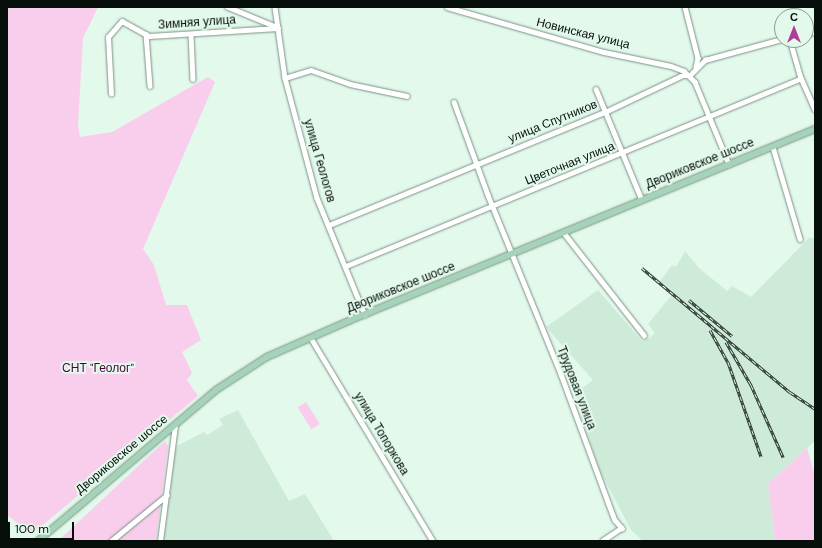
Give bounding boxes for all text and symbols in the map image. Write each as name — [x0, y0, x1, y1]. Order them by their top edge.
north arrow — [774, 8, 814, 48]
text: С — [790, 10, 798, 24]
street label: Зимняя улица — [158, 13, 236, 33]
street label: Новинская улица — [535, 15, 631, 53]
street label: улица Спутников — [506, 98, 600, 146]
street label: улица Геологов — [300, 118, 338, 204]
street label: Двориковское шоссе — [644, 136, 756, 192]
street label: Цветочная улица — [523, 139, 617, 189]
street label: Двориковское шоссе — [345, 260, 457, 316]
street label: Трудовая улица — [553, 344, 599, 432]
park label: СНТ "Геолог" — [62, 362, 134, 376]
street label: улица Топоркова — [351, 390, 411, 478]
street label: Двориковское шоссе — [73, 412, 171, 498]
scale bar — [10, 514, 76, 540]
text: 100 m — [15, 521, 49, 537]

